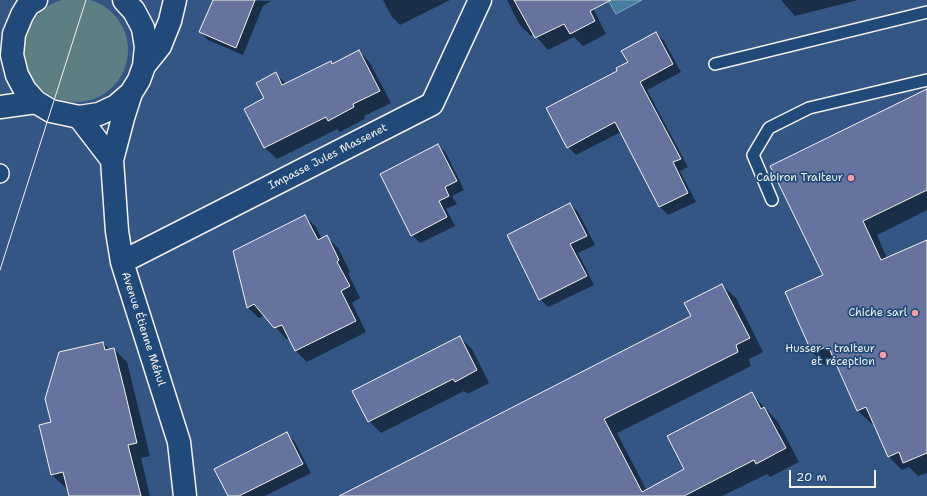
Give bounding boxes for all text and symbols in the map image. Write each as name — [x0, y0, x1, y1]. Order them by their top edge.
street label: Impasse Jules Massenet — [266, 121, 390, 193]
place label: Cabiron Traiteur — [756, 171, 843, 185]
marker: Cabiron Traiteur — [846, 173, 856, 183]
street label: Avenue Étienne Méhul — [118, 270, 168, 388]
place label: Chiche sarl — [848, 306, 907, 320]
marker: Chiche sarl — [910, 308, 920, 318]
place label: Husser - traiteur et réception — [785, 342, 875, 368]
marker: Husser - traiteur et réception — [878, 350, 888, 360]
scale bar — [791, 462, 878, 488]
text: 20 m — [796, 469, 827, 485]

